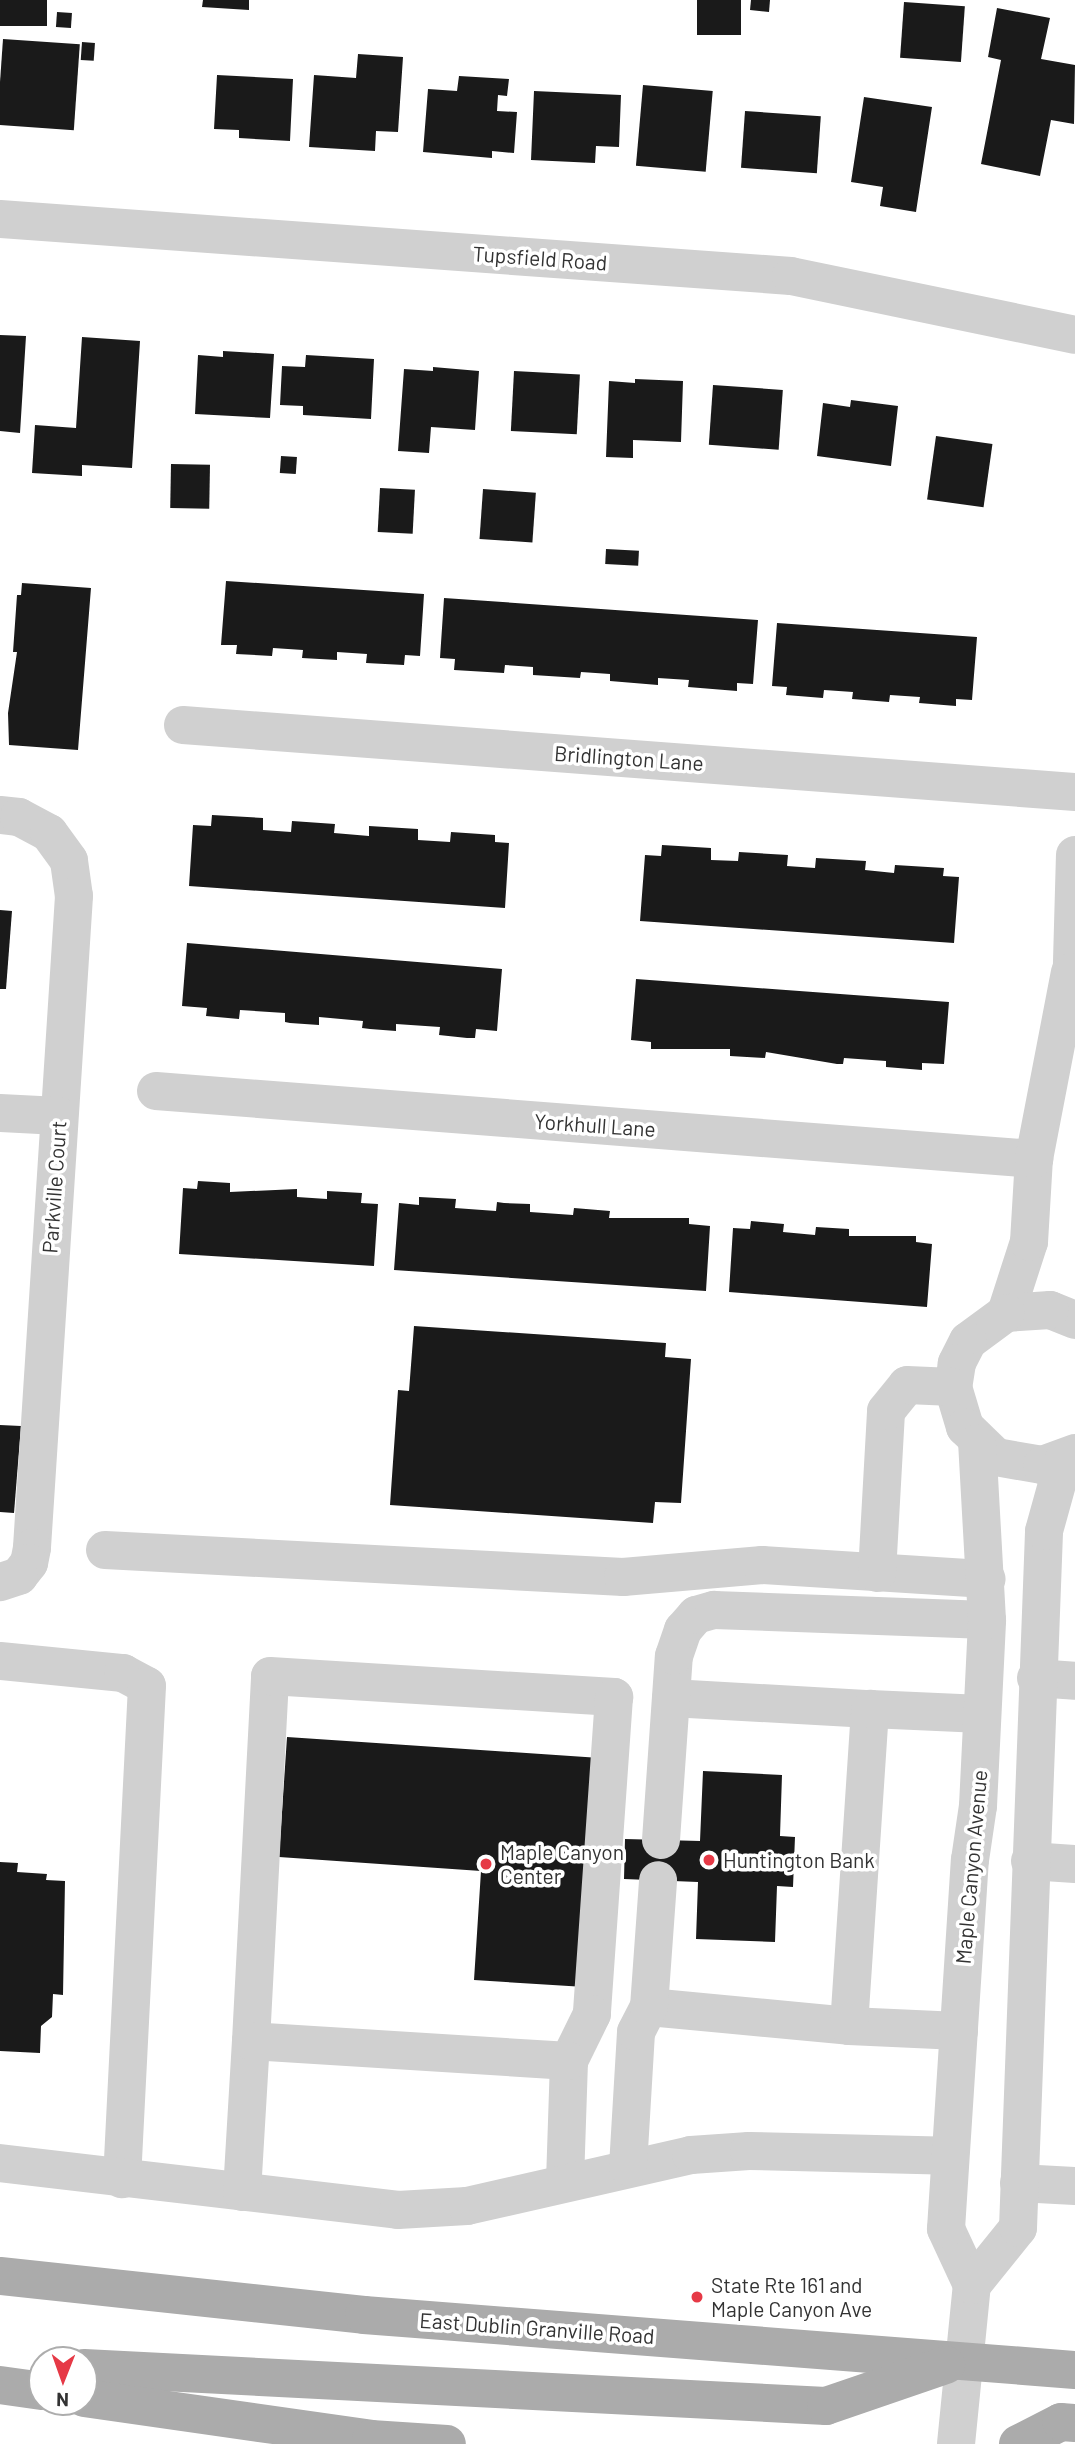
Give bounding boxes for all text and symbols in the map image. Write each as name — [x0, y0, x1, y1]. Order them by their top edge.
street label: Tupsfield Road — [472, 241, 608, 275]
street label: Bridlington Lane — [553, 740, 705, 776]
street label: Yorkhull Lane — [533, 1108, 657, 1142]
street label: Parkville Court — [37, 1120, 71, 1254]
street label: Maple Canyon Avenue — [950, 1769, 992, 1965]
place label: Maple Canyon Center — [500, 1839, 624, 1889]
place label: Huntington Bank — [723, 1847, 875, 1873]
marker: Huntington Bank — [701, 1852, 717, 1868]
marker: Maple Canyon Center — [478, 1856, 494, 1872]
place label: State Rte 161 and Maple Canyon Ave — [711, 2272, 872, 2322]
marker: State Rte 161 and Maple Canyon Ave — [689, 2289, 705, 2305]
street label: East Dublin Granville Road — [419, 2307, 655, 2349]
north arrow — [28, 2346, 98, 2416]
text: N — [56, 2389, 69, 2412]

